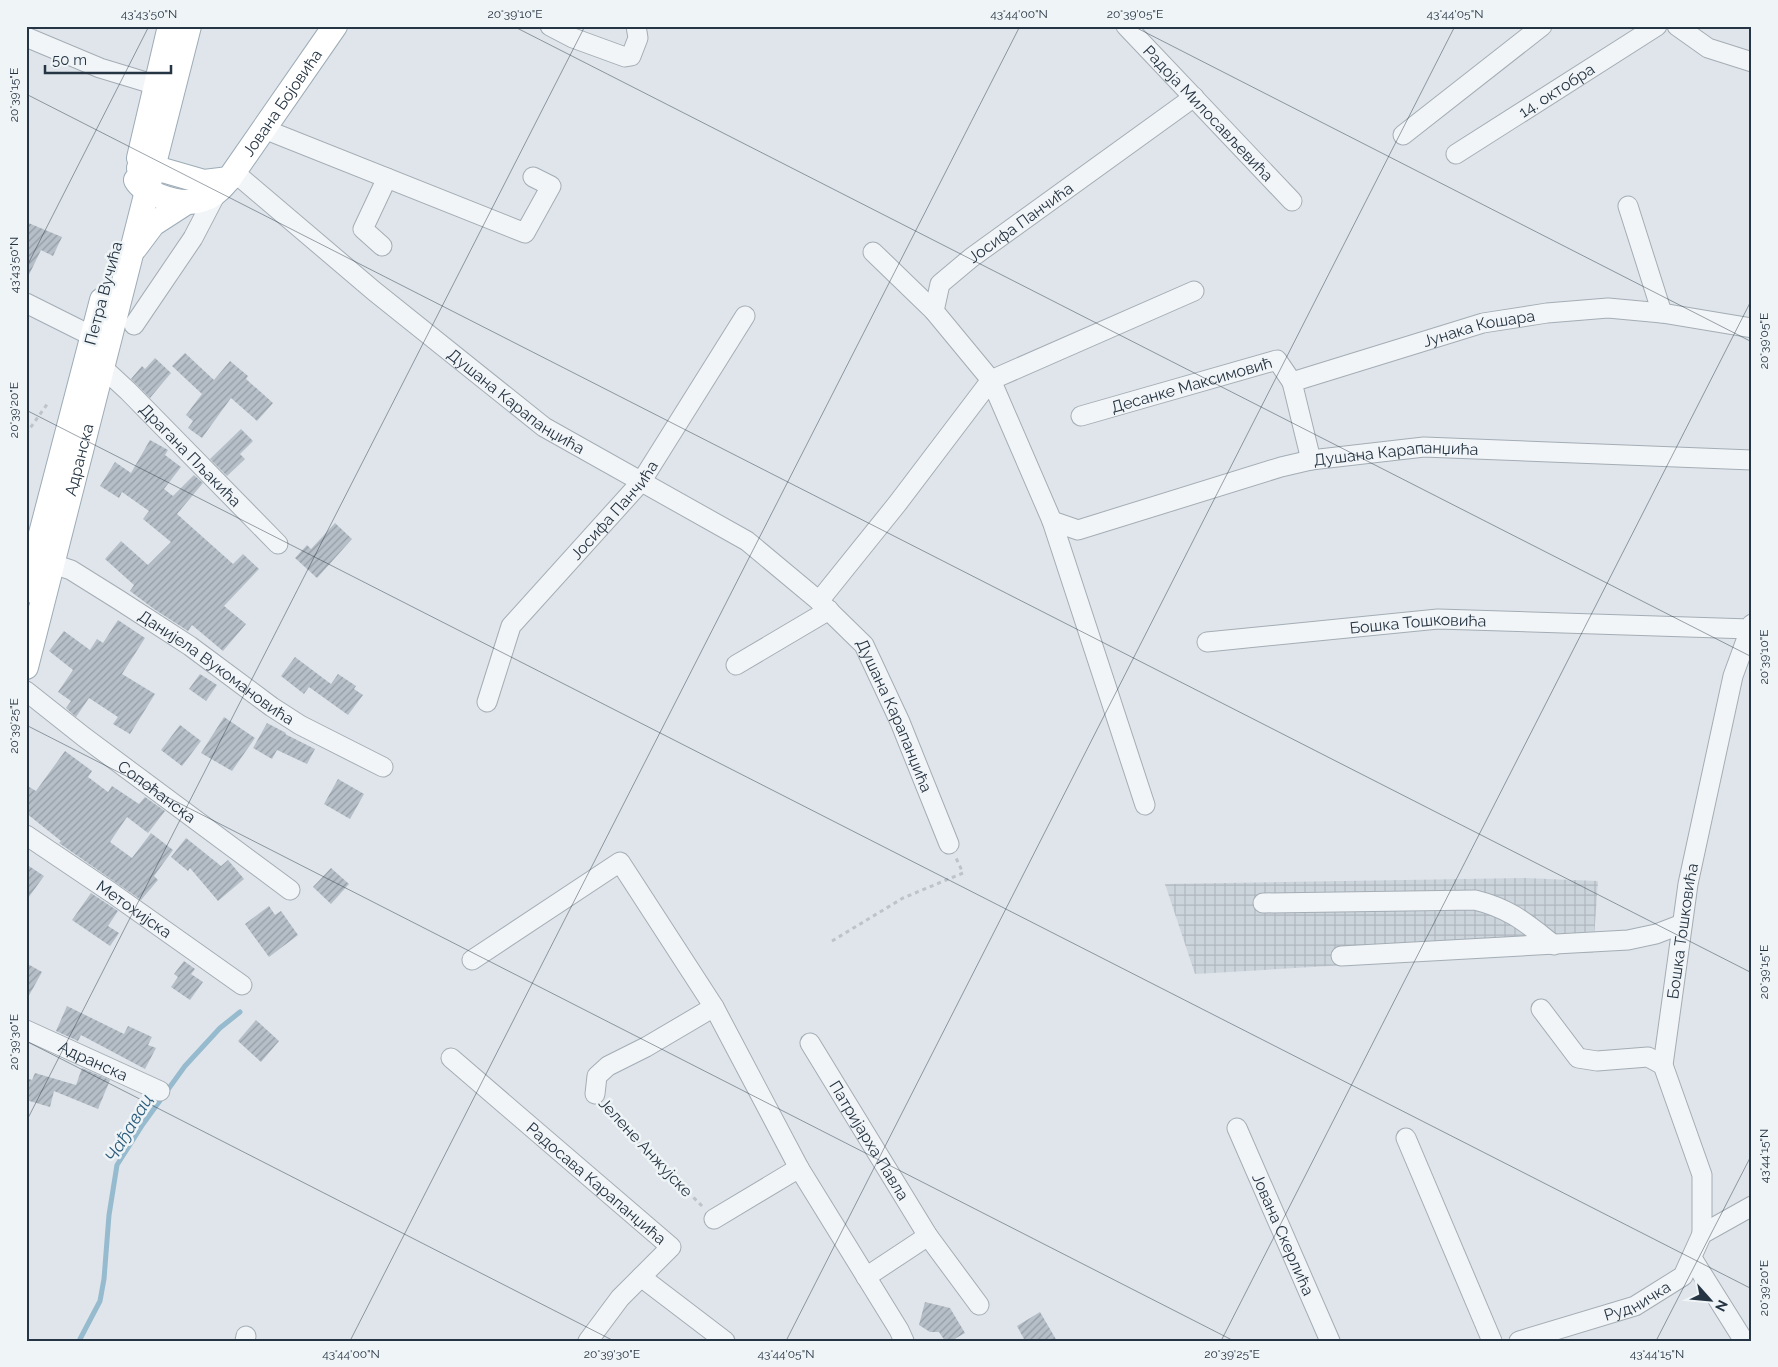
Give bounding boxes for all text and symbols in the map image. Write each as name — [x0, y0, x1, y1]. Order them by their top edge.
text: 43°43'50"N — [121, 7, 177, 21]
text: 20°39'10"E — [487, 7, 543, 21]
text: 43°44'00"N — [990, 7, 1048, 21]
text: 20°39'05"E — [1107, 7, 1163, 21]
text: 43°44'05"N — [1427, 7, 1483, 21]
street label: Радоја Милосављевића — [1139, 41, 1277, 185]
scale bar — [45, 42, 171, 74]
street label: Јована Бојовића — [239, 46, 326, 160]
text: 50 m — [52, 51, 87, 69]
street label: 14. октобра — [1515, 59, 1598, 122]
text: 20°39'15"E — [7, 68, 21, 122]
street label: Јосифа Панчића — [965, 179, 1077, 267]
text: 43°43'50"N — [7, 237, 21, 293]
street label: Петра Вучића — [81, 239, 126, 347]
street label: Јунака Кошара — [1421, 306, 1536, 351]
text: 20°39'05"E — [1757, 313, 1771, 369]
street label: Душана Карапанџића — [444, 345, 588, 458]
street label: Десанке Максимовић — [1109, 353, 1274, 417]
text: 20°39'20"E — [7, 382, 21, 438]
street label: Драгана Пљакића — [136, 400, 245, 511]
street label: Адранска — [61, 422, 98, 498]
street label: Душана Карапанџића — [1313, 438, 1479, 470]
street label: Јосифа Панчића — [567, 457, 662, 564]
street label: Данијела Вукомановића — [135, 606, 298, 729]
street label: Бошка Тошковића — [1349, 610, 1487, 638]
text: 20°39'10"E — [1757, 629, 1771, 685]
street label: Душана Карапанџића — [852, 636, 936, 795]
text: 20°39'25"E — [7, 698, 21, 754]
street label: Сопоћанска — [114, 756, 199, 827]
street label: Бошка Тошковића — [1663, 861, 1702, 1000]
street label: Метохијска — [93, 876, 175, 942]
text: 20°39'15"E — [1757, 945, 1771, 999]
text: 20°39'30"E — [7, 1014, 21, 1070]
street label: Адранска — [56, 1037, 131, 1085]
street label: Патријарха Павла — [825, 1077, 913, 1204]
water label: Чађавац — [100, 1090, 157, 1166]
street label: Јелене Анжујске — [595, 1094, 697, 1201]
street label: Радосава Карапанџића — [523, 1118, 670, 1249]
text: 43°44'15"N — [1757, 1129, 1771, 1183]
street label: Јована Скерлића — [1248, 1170, 1318, 1299]
text: 20°39'20"E — [1757, 1260, 1771, 1316]
north arrow — [1686, 1274, 1736, 1324]
street label: Рудничка — [1602, 1277, 1674, 1325]
text: N — [1712, 1298, 1731, 1314]
text: 43°44'00"N — [322, 1347, 380, 1361]
text: 20°39'30"E — [584, 1347, 640, 1361]
text: 43°44'05"N — [758, 1347, 814, 1361]
text: 20°39'25"E — [1204, 1347, 1260, 1361]
text: 43°44'15"N — [1630, 1347, 1684, 1361]

